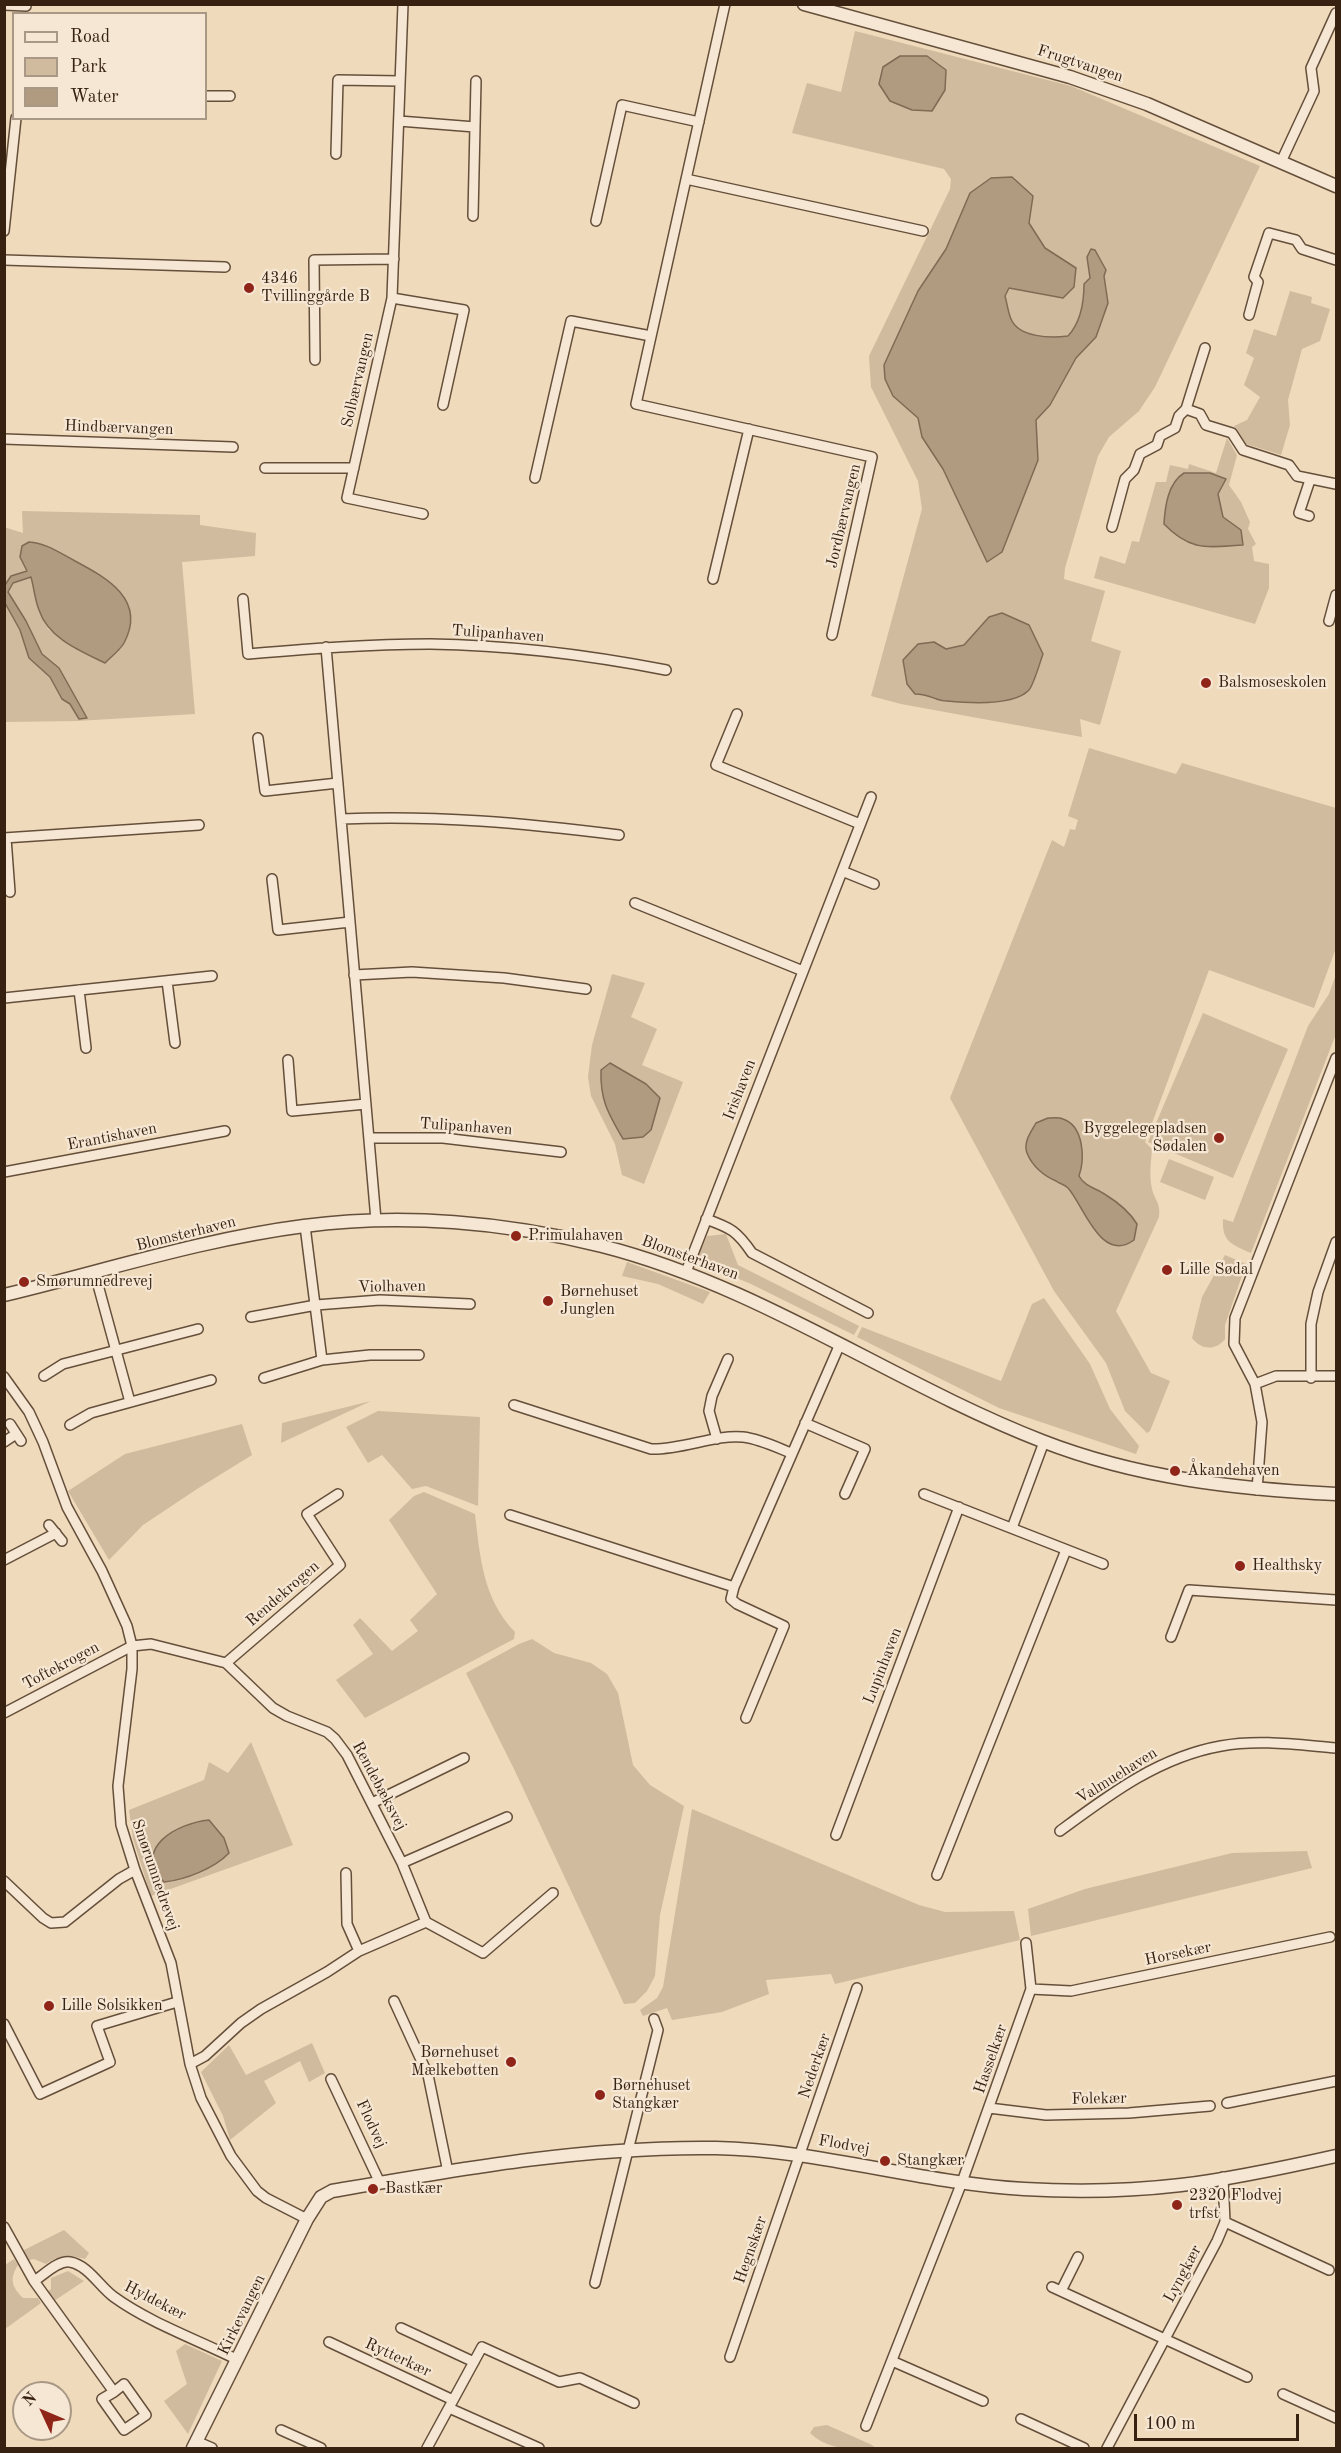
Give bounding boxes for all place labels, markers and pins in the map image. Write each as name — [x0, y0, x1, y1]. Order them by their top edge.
place label: 4346 Tvillinggårde B — [261, 269, 370, 307]
marker: 4346 Tvillinggårde B — [242, 281, 256, 295]
place label: Balsmoseskolen — [1218, 673, 1327, 693]
marker: Balsmoseskolen — [1199, 676, 1213, 690]
place label: Byggelegepladsen Sødalen — [1083, 1119, 1207, 1157]
marker: Byggelegepladsen Sødalen — [1212, 1131, 1226, 1145]
place label: Primulahaven — [528, 1226, 623, 1246]
marker: Primulahaven — [509, 1229, 523, 1243]
place label: Lille Sødal — [1179, 1260, 1253, 1280]
marker: Lille Sødal — [1160, 1263, 1174, 1277]
place label: Smørumnedrevej — [36, 1272, 153, 1292]
marker: Smørumnedrevej — [17, 1275, 31, 1289]
place label: Børnehuset Junglen — [560, 1282, 639, 1320]
marker: Børnehuset Junglen — [541, 1294, 555, 1308]
place label: Åkandehaven — [1187, 1461, 1280, 1481]
marker: Åkandehaven — [1168, 1464, 1182, 1478]
place label: Healthsky — [1252, 1556, 1322, 1576]
marker: Healthsky — [1233, 1559, 1247, 1573]
place label: Lille Solsikken — [61, 1996, 163, 2016]
marker: Lille Solsikken — [42, 1999, 56, 2013]
place label: Børnehuset Mælkebøtten — [411, 2043, 499, 2081]
marker: Børnehuset Mælkebøtten — [504, 2055, 518, 2069]
place label: Børnehuset Stangkær — [612, 2076, 691, 2114]
marker: Børnehuset Stangkær — [593, 2088, 607, 2102]
place label: Stangkær — [897, 2151, 964, 2171]
marker: Stangkær — [878, 2154, 892, 2168]
place label: Bastkær — [385, 2179, 443, 2199]
marker: Bastkær — [366, 2182, 380, 2196]
place label: 2320 Flodvej trfst — [1189, 2186, 1282, 2224]
marker: 2320 Flodvej trfst — [1170, 2198, 1184, 2212]

